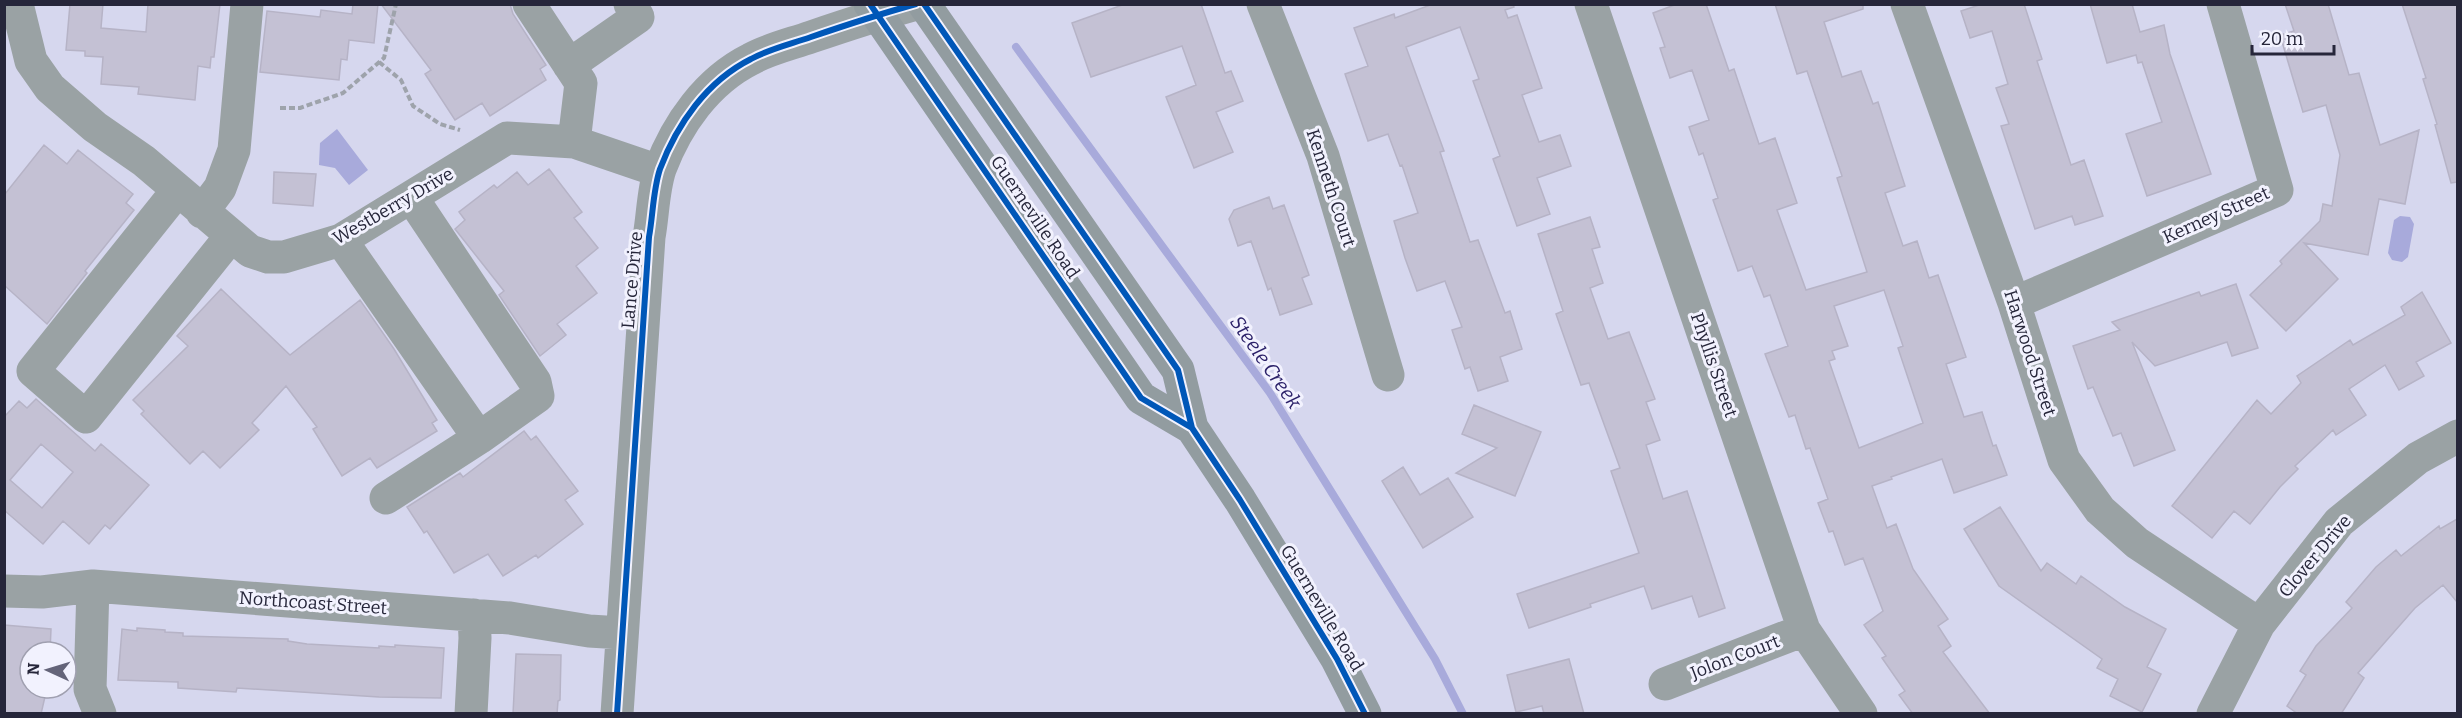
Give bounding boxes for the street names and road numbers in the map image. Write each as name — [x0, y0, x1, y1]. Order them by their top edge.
street label: Kenneth Court — [1302, 126, 1361, 250]
street label: Guerneville Road — [986, 151, 1084, 283]
street label: Westberry Drive — [329, 163, 457, 249]
street label: Kerney Street — [2159, 182, 2273, 248]
street label: Lance Drive — [617, 230, 647, 330]
street label: Harwood Street — [1999, 287, 2061, 420]
street label: Phyllis Street — [1686, 310, 1742, 421]
street label: Clover Drive — [2274, 510, 2356, 602]
street label: Guerneville Road — [1276, 541, 1369, 675]
street label: Northcoast Street — [238, 587, 388, 619]
street label: Jolon Court — [1686, 630, 1783, 684]

